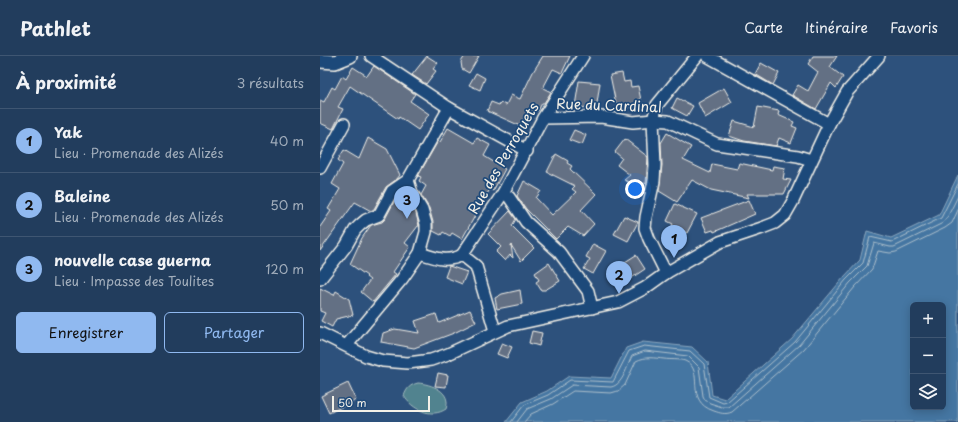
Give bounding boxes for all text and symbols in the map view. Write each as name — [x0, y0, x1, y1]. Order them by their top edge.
text: Pathlet — [20, 14, 91, 42]
text: Carte — [744, 17, 783, 38]
text: Itinéraire — [805, 17, 868, 38]
text: Favoris — [890, 17, 938, 38]
text: À proximité — [16, 69, 116, 95]
text: 3 résultats — [237, 73, 304, 92]
street label: Rue du Cardinal — [556, 93, 662, 117]
street label: Rue des Perroquets — [462, 98, 544, 218]
text: Yak — [54, 120, 83, 143]
text: 1 — [26, 131, 32, 150]
text: 40 m — [270, 131, 304, 150]
text: Lieu · Promenade des Alizés — [54, 143, 223, 162]
your location — [625, 179, 645, 199]
text: Baleine — [54, 184, 110, 207]
pin: 3 — [394, 186, 420, 219]
text: 2 — [24, 195, 34, 214]
text: 50 m — [270, 195, 304, 214]
text: Lieu · Promenade des Alizés — [54, 207, 223, 226]
pin: 1 — [661, 225, 687, 258]
text: nouvelle case guerna — [54, 248, 211, 271]
text: 3 — [25, 259, 33, 278]
text: 120 m — [265, 259, 304, 278]
pin: 2 — [606, 261, 632, 294]
text: Lieu · Impasse des Toulites — [54, 271, 214, 290]
map controls — [910, 302, 946, 410]
button: + — [910, 302, 946, 338]
button: Enregistrer — [16, 312, 156, 353]
button: Partager — [164, 312, 304, 353]
button: − — [910, 338, 946, 374]
button: layers — [910, 374, 946, 410]
scale bar — [332, 394, 430, 413]
text: 50 m — [338, 394, 367, 411]

